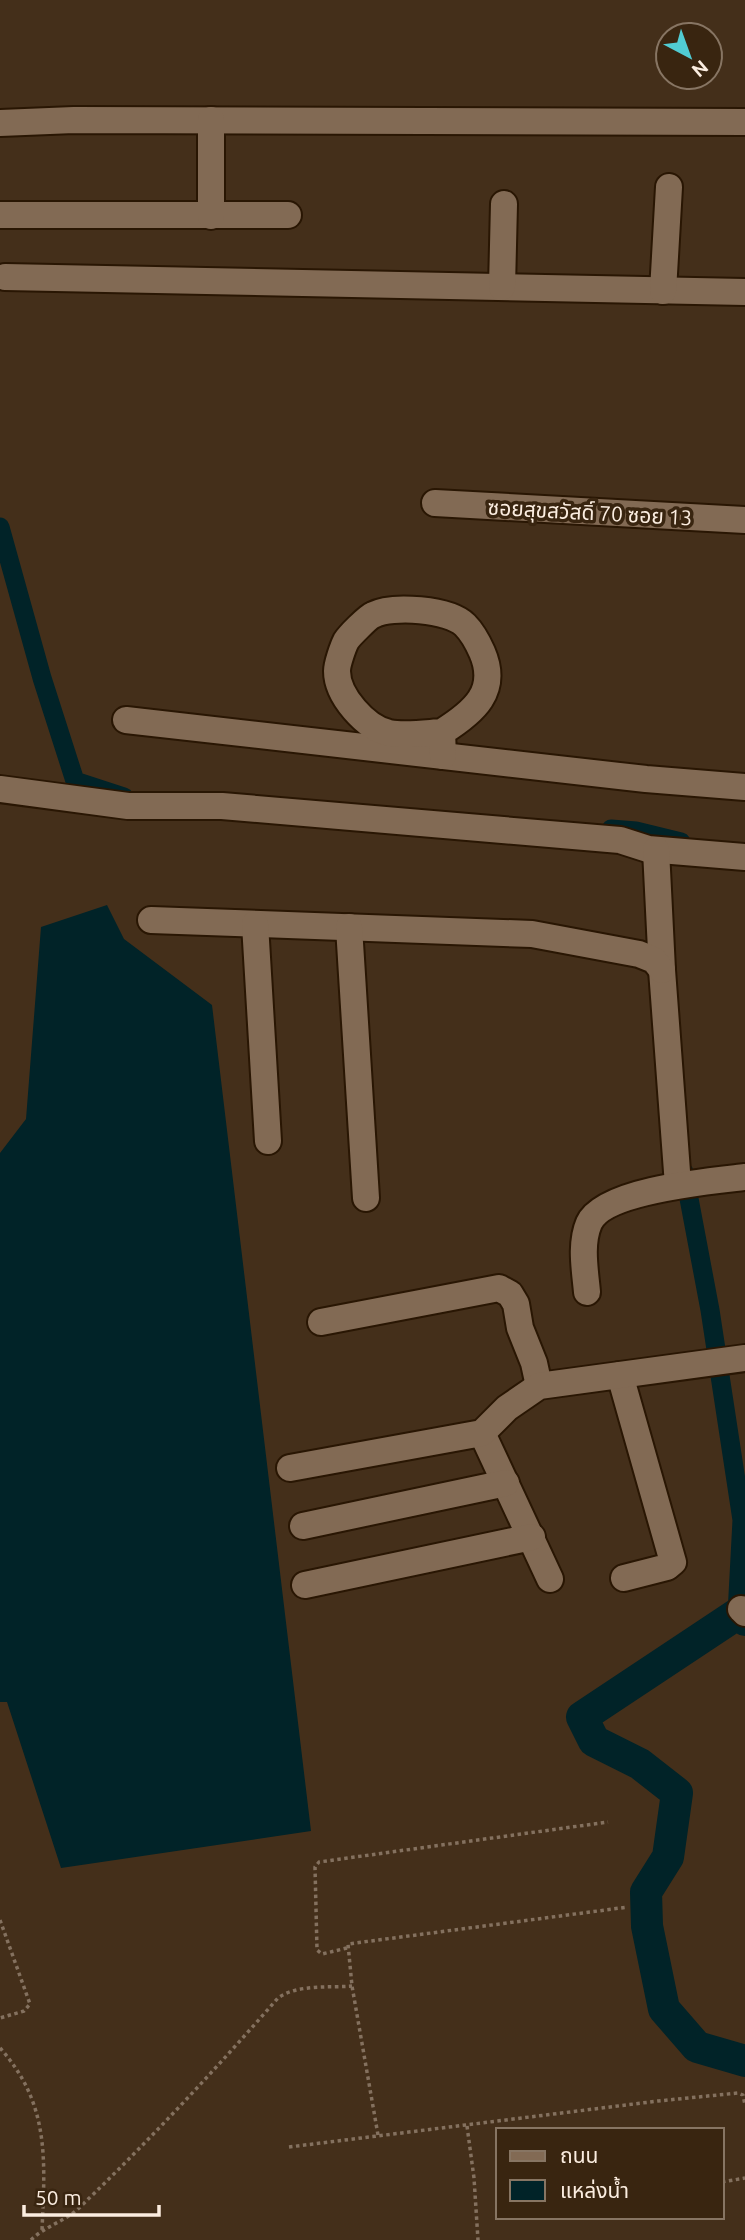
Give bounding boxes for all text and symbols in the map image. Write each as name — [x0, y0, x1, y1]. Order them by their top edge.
north arrow — [654, 21, 724, 91]
text: N — [688, 56, 713, 82]
street label: ซอยสุขสวัสดิ์ 70 ซอย 13 — [487, 495, 693, 531]
legend — [496, 2128, 724, 2219]
text: ถนน — [560, 2143, 598, 2167]
scale bar — [24, 2174, 159, 2218]
text: แหล่งน้ำ — [560, 2176, 629, 2202]
text: 50 m — [35, 2185, 82, 2209]

